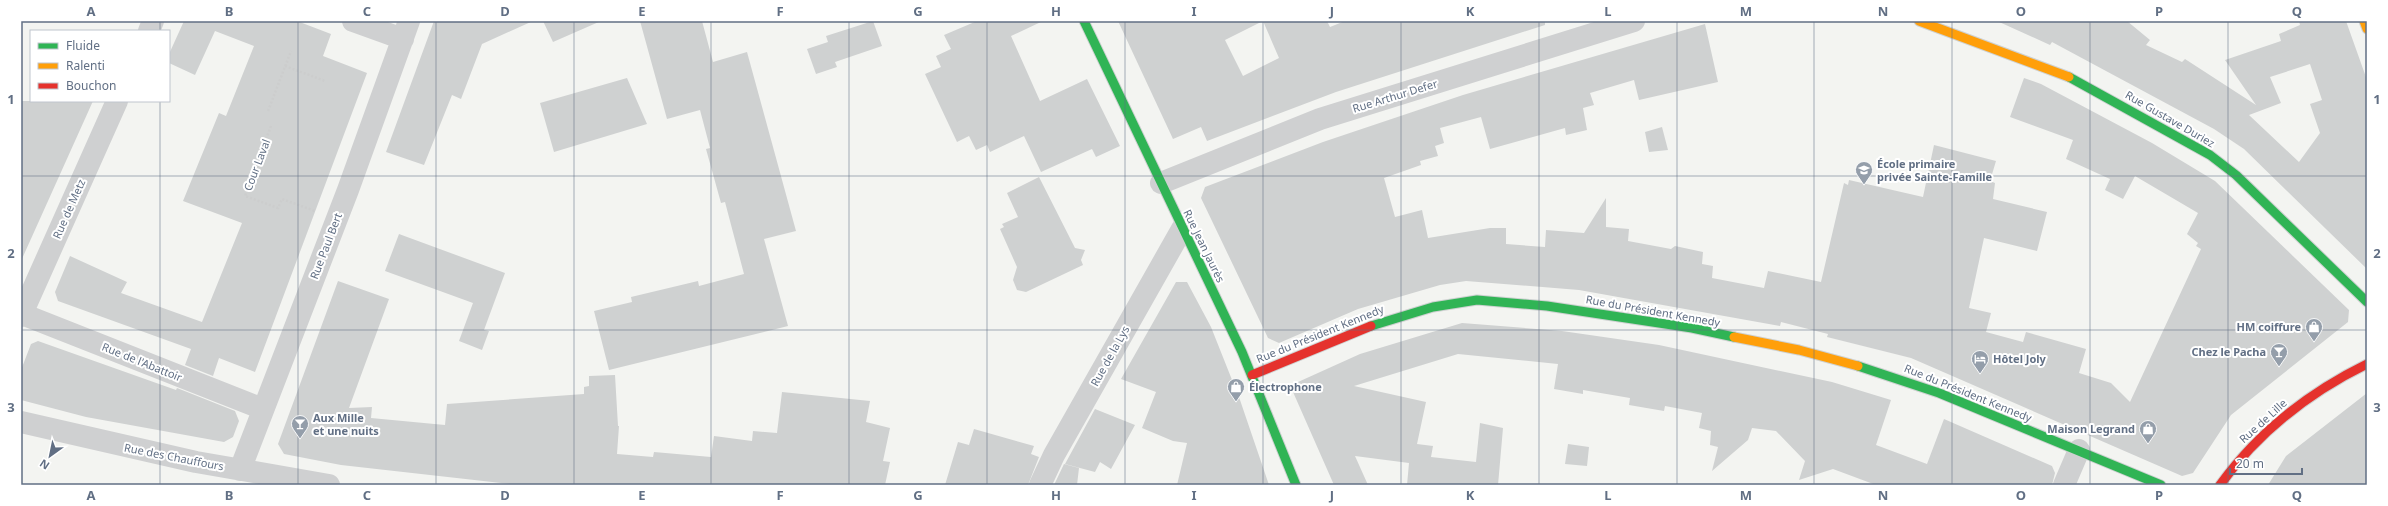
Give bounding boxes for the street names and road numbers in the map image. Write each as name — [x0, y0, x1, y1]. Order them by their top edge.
street label: Rue Arthur Defer — [1351, 75, 1440, 116]
street label: Rue Gustave Duriez — [2123, 87, 2218, 150]
street label: Cour Laval — [240, 137, 273, 193]
street label: Rue de Metz — [49, 177, 88, 241]
street label: Rue Jean Jaurès — [1180, 207, 1229, 285]
street label: Rue Paul Bert — [306, 210, 345, 281]
street label: Rue du Président Kennedy — [1585, 291, 1722, 330]
street label: Rue du Président Kennedy — [1254, 301, 1386, 366]
street label: Rue de la Lys — [1087, 323, 1132, 389]
street label: Rue de l'Abattoir — [100, 339, 185, 385]
street label: Rue du Président Kennedy — [1902, 360, 2034, 425]
street label: Rue de Lille — [2236, 395, 2290, 446]
street label: Rue des Chauffours — [123, 439, 225, 474]

